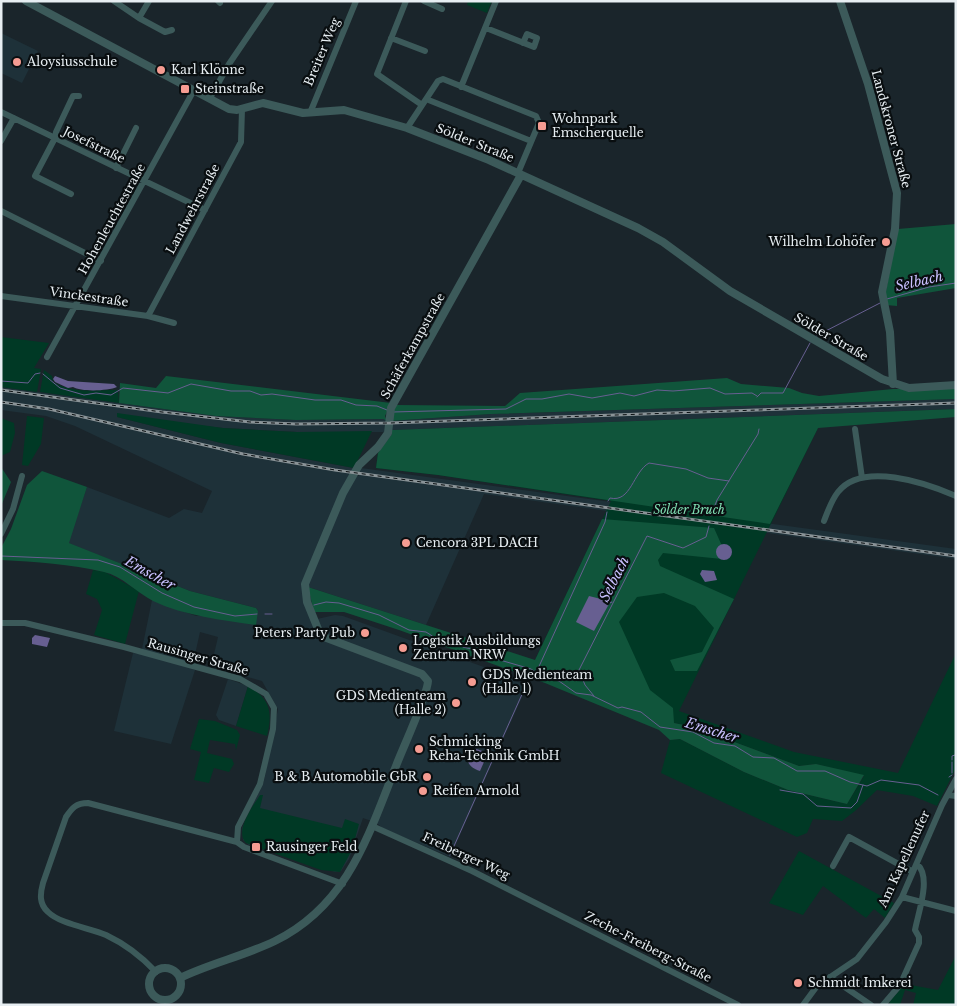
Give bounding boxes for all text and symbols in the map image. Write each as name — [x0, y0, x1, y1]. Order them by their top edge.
street label: Breiter Weg — [300, 15, 343, 88]
place label: Aloysiusschule — [26, 54, 117, 69]
marker: Aloysiusschule — [11, 56, 23, 68]
place label: Karl Klönne — [171, 62, 245, 77]
marker: Karl Klönne — [155, 64, 167, 76]
street label: Landskroner Straße — [868, 68, 915, 190]
place label: Steinstraße — [195, 81, 264, 96]
marker: Steinstraße — [179, 83, 191, 95]
place label: Wohnpark Emscherquelle — [551, 111, 644, 140]
street label: Sölder Straße — [434, 120, 517, 165]
marker: Wohnpark Emscherquelle — [536, 120, 548, 132]
street label: Josefstraße — [59, 122, 128, 166]
street label: Hohenleuchtestraße — [75, 161, 148, 277]
street label: Landwehrstraße — [162, 161, 223, 256]
place label: Wilhelm Lohöfer — [768, 234, 876, 249]
marker: Wilhelm Lohöfer — [880, 236, 892, 248]
water label: Selbach — [893, 267, 945, 295]
street label: Vinckestraße — [48, 283, 130, 309]
street label: Schäferkampstraße — [377, 290, 448, 401]
street label: Sölder Straße — [792, 309, 871, 364]
park label: Sölder Bruch — [653, 502, 725, 517]
place label: Cencora 3PL DACH — [416, 535, 538, 550]
marker: Cencora 3PL DACH — [400, 537, 412, 549]
water label: Emscher — [121, 551, 179, 594]
water label: Selbach — [595, 553, 633, 605]
place label: Peters Party Pub — [254, 625, 355, 640]
marker: Peters Party Pub — [359, 627, 371, 639]
place label: Logistik Ausbildungs Zentrum NRW — [413, 633, 541, 662]
street label: Rausinger Straße — [146, 635, 251, 678]
marker: Logistik Ausbildungs Zentrum NRW — [397, 642, 409, 654]
place label: GDS Medienteam (Halle 1) — [482, 667, 592, 696]
marker: GDS Medienteam (Halle 1) — [466, 676, 478, 688]
place label: GDS Medienteam (Halle 2) — [336, 688, 446, 717]
marker: GDS Medienteam (Halle 2) — [450, 697, 462, 709]
water label: Emscher — [682, 713, 741, 747]
place label: Schmicking Reha-Technik GmbH — [429, 734, 560, 763]
marker: Schmicking Reha-Technik GmbH — [413, 743, 425, 755]
place label: B & B Automobile GbR — [274, 769, 418, 784]
marker: B & B Automobile GbR — [421, 771, 433, 783]
place label: Reifen Arnold — [433, 783, 519, 798]
marker: Reifen Arnold — [417, 785, 429, 797]
street label: Am Kapellenufer — [874, 808, 933, 910]
street label: Freiberger Weg — [420, 829, 513, 883]
place label: Rausinger Feld — [266, 839, 357, 854]
marker: Rausinger Feld — [250, 841, 262, 853]
street label: Zeche-Freiberg-Straße — [582, 908, 714, 985]
place label: Schmidt Imkerei — [808, 975, 912, 990]
marker: Schmidt Imkerei — [792, 977, 804, 989]

